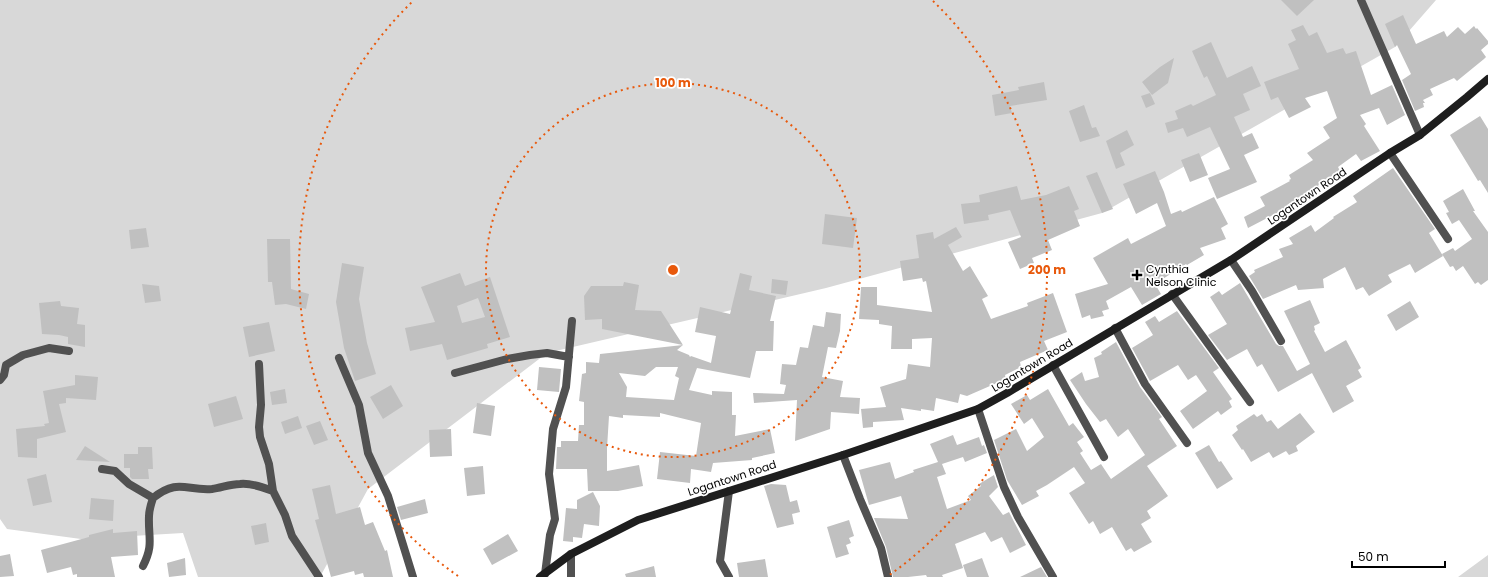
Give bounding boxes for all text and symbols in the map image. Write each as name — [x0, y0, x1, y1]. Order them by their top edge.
text: 100 m — [655, 74, 691, 91]
street label: Logantown Road — [1264, 164, 1350, 228]
text: 200 m — [1028, 261, 1066, 278]
place label: Cynthia Nelson Clinic — [1146, 261, 1217, 290]
centre of rings — [666, 263, 680, 277]
marker: Cynthia Nelson Clinic — [1131, 269, 1143, 281]
street label: Logantown Road — [988, 334, 1076, 396]
street label: Logantown Road — [686, 456, 778, 500]
scale bar — [1352, 543, 1445, 569]
text: 50 m — [1358, 548, 1389, 565]

